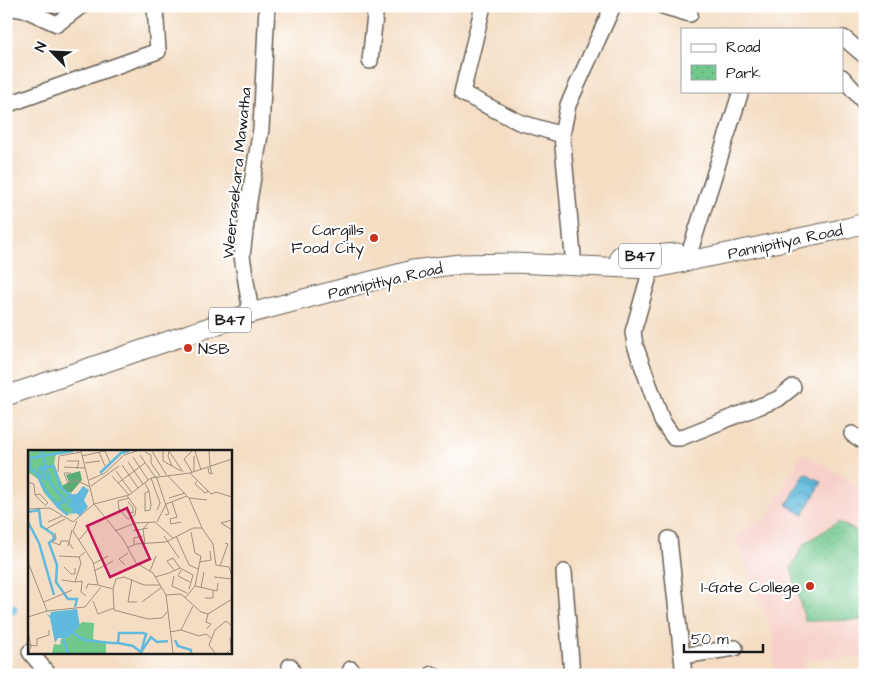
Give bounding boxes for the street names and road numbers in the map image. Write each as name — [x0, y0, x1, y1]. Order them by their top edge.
street label: Weerasekara Mawatha — [217, 86, 257, 260]
street label: Pannipitiya Road — [726, 219, 845, 266]
road number: B47 — [619, 244, 661, 268]
street label: Pannipitiya Road — [326, 257, 445, 306]
road number: B47 — [209, 308, 251, 332]

